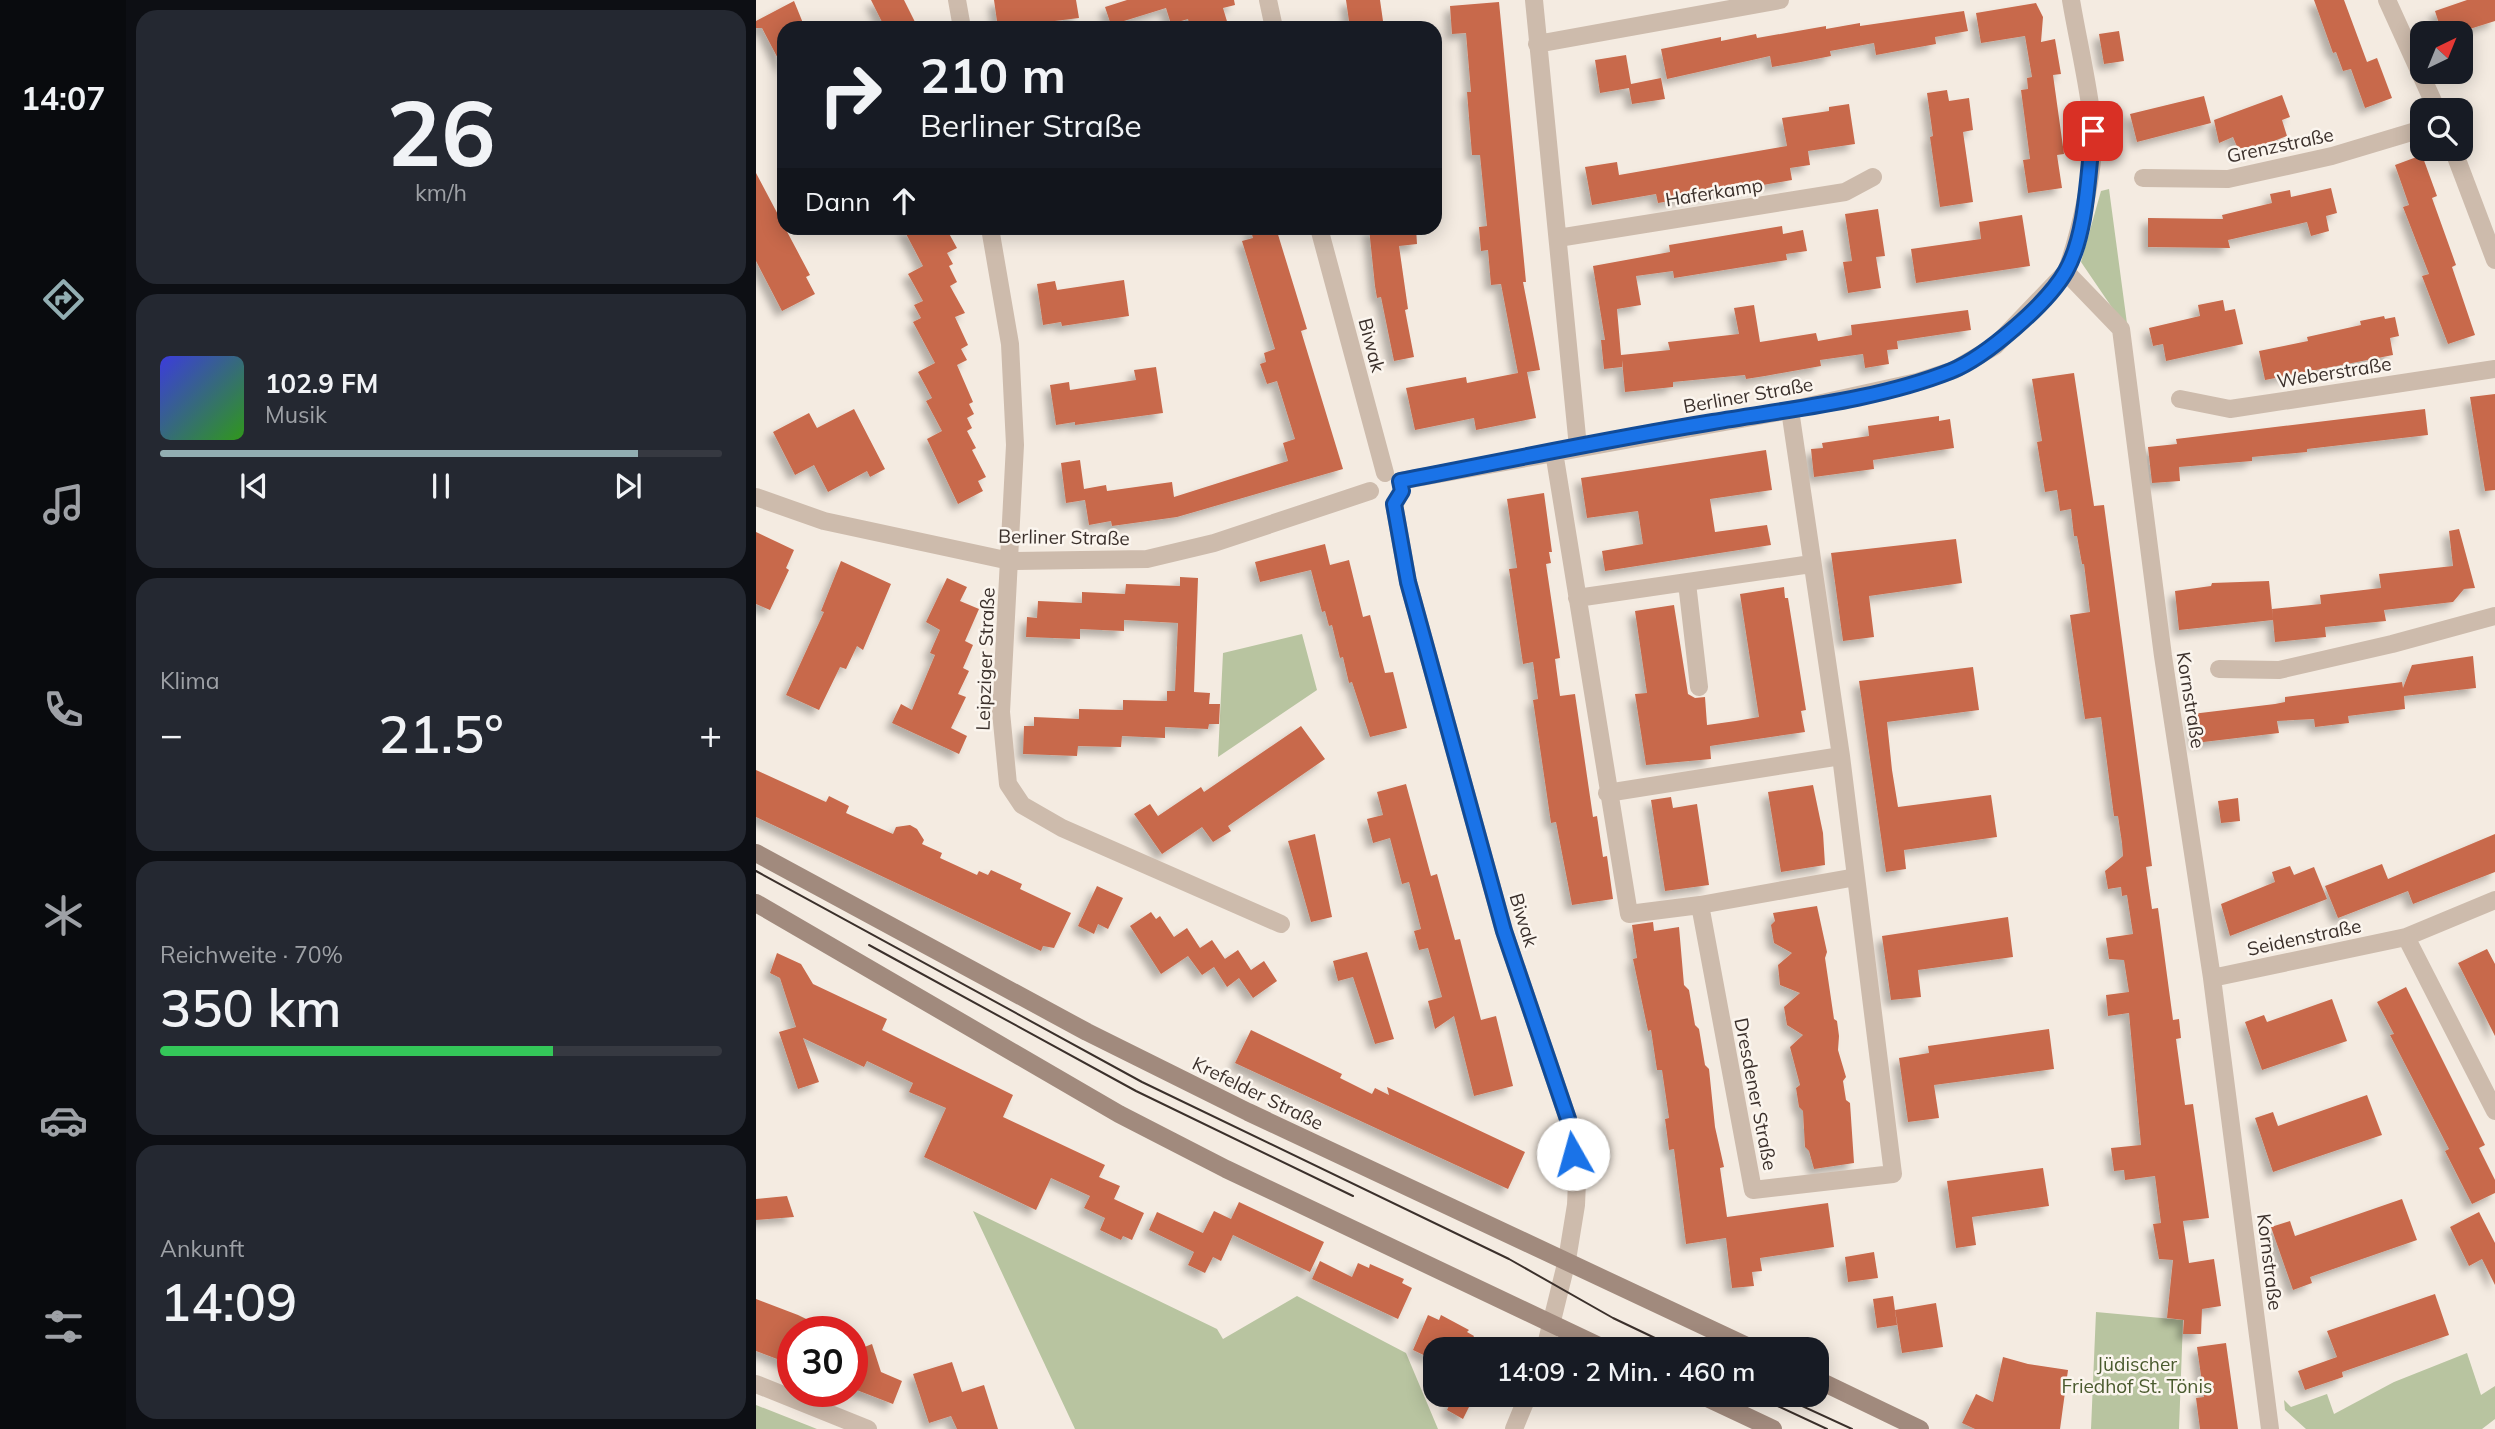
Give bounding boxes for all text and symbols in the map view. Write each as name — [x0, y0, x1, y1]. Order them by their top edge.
north arrow — [2410, 21, 2473, 84]
map controls — [2410, 21, 2473, 161]
text: 210 m — [920, 44, 1066, 105]
icon: right — [805, 49, 896, 140]
text: 26 — [386, 75, 496, 189]
text: 14:07 — [21, 78, 105, 118]
button: search — [2410, 98, 2473, 161]
pin — [2063, 101, 2123, 161]
text: Berliner Straße — [920, 105, 1142, 145]
icon: arrive — [2074, 112, 2112, 150]
street label: Grenzstraße — [2224, 122, 2336, 168]
street label: Haferkamp — [1663, 172, 1765, 212]
text: km/h — [415, 178, 467, 207]
icon: ahead — [885, 182, 923, 220]
text: Dann — [805, 185, 871, 218]
icon: directions — [39, 275, 88, 324]
street label: Biwak — [1353, 315, 1391, 375]
street label: Weberstraße — [2275, 351, 2393, 393]
text: 102.9 FM — [265, 367, 378, 400]
street label: Berliner Straße — [1681, 372, 1815, 418]
text: Musik — [265, 400, 327, 429]
icon: previous — [235, 467, 273, 505]
icon: pause — [422, 467, 460, 505]
icon: next — [609, 467, 647, 505]
icon: music — [39, 480, 88, 529]
street label: Berliner Straße — [998, 524, 1130, 550]
street label: Leipziger Straße — [971, 587, 999, 731]
street label: Kornstraße — [2172, 650, 2210, 750]
text: Klima — [160, 666, 220, 695]
icon: phone — [39, 685, 88, 734]
text: 21.5° — [378, 701, 504, 766]
text: − — [160, 710, 183, 758]
text: + — [699, 710, 722, 758]
street label: Biwak — [1504, 890, 1544, 950]
icon: climate — [39, 891, 88, 940]
street label: Seidenstraße — [2245, 913, 2363, 961]
text: Reichweite · 70% — [160, 940, 343, 969]
text: 350 km — [160, 975, 341, 1040]
street label: Dresdener Straße — [1729, 1016, 1783, 1172]
street label: Krefelder Straße — [1189, 1051, 1327, 1135]
icon: car — [39, 1096, 88, 1145]
position arrow — [1536, 1117, 1610, 1191]
street label: Kornstraße — [2252, 1212, 2288, 1312]
text: Ankunft — [160, 1234, 244, 1263]
text: 14:09 — [160, 1269, 297, 1334]
icon: filters — [39, 1302, 88, 1351]
speed limit sign: 30 — [777, 1316, 868, 1407]
park label: Jüdischer Friedhof St. Tönis — [2062, 1352, 2212, 1398]
text: 14:09 · 2 Min. · 460 m — [1497, 1355, 1755, 1388]

